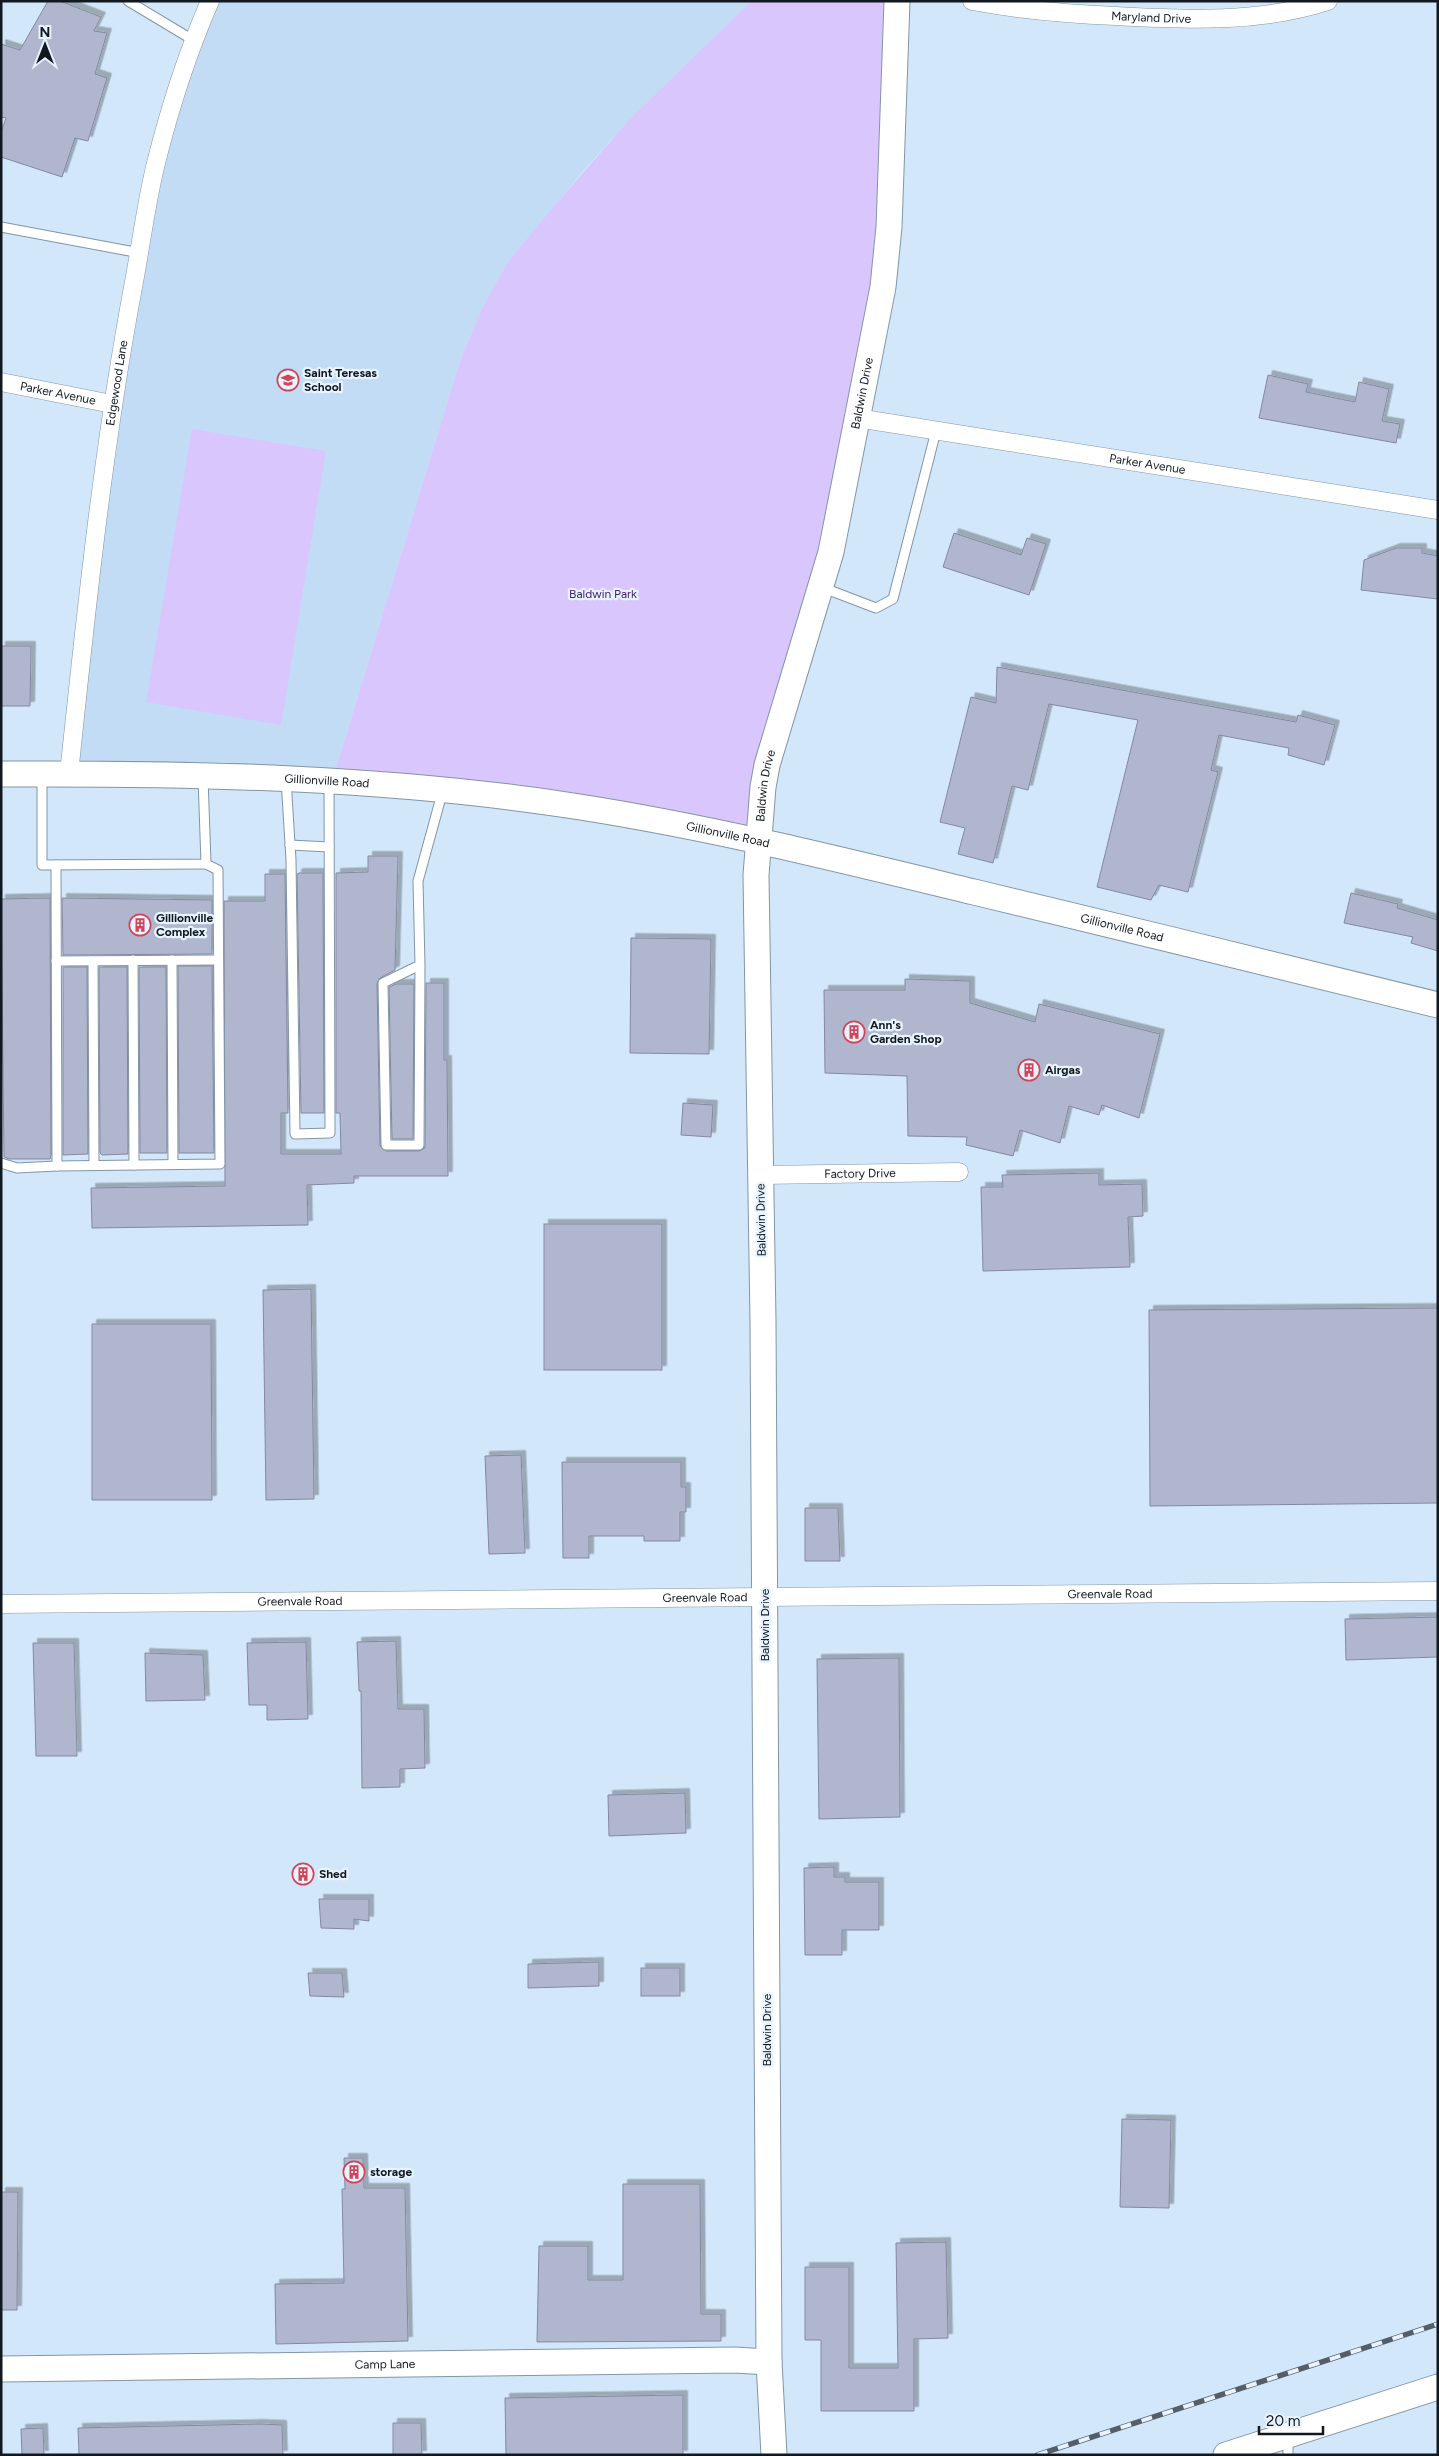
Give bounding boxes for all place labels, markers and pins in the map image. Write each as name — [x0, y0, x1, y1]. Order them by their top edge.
place label: Saint Teresas School — [304, 366, 377, 394]
school or university icon: Saint Teresas School — [276, 368, 300, 392]
place label: Gillionville Complex — [156, 911, 213, 939]
building icon: Gillionville Complex — [128, 913, 152, 937]
place label: Ann's Garden Shop — [870, 1018, 942, 1046]
building icon: Ann's Garden Shop — [842, 1020, 866, 1044]
building icon: Airgas — [1017, 1058, 1041, 1082]
place label: Airgas — [1045, 1063, 1081, 1077]
building icon: Shed — [291, 1862, 315, 1886]
place label: Shed — [319, 1867, 347, 1881]
building icon: storage — [342, 2160, 366, 2184]
place label: storage — [370, 2165, 412, 2179]

